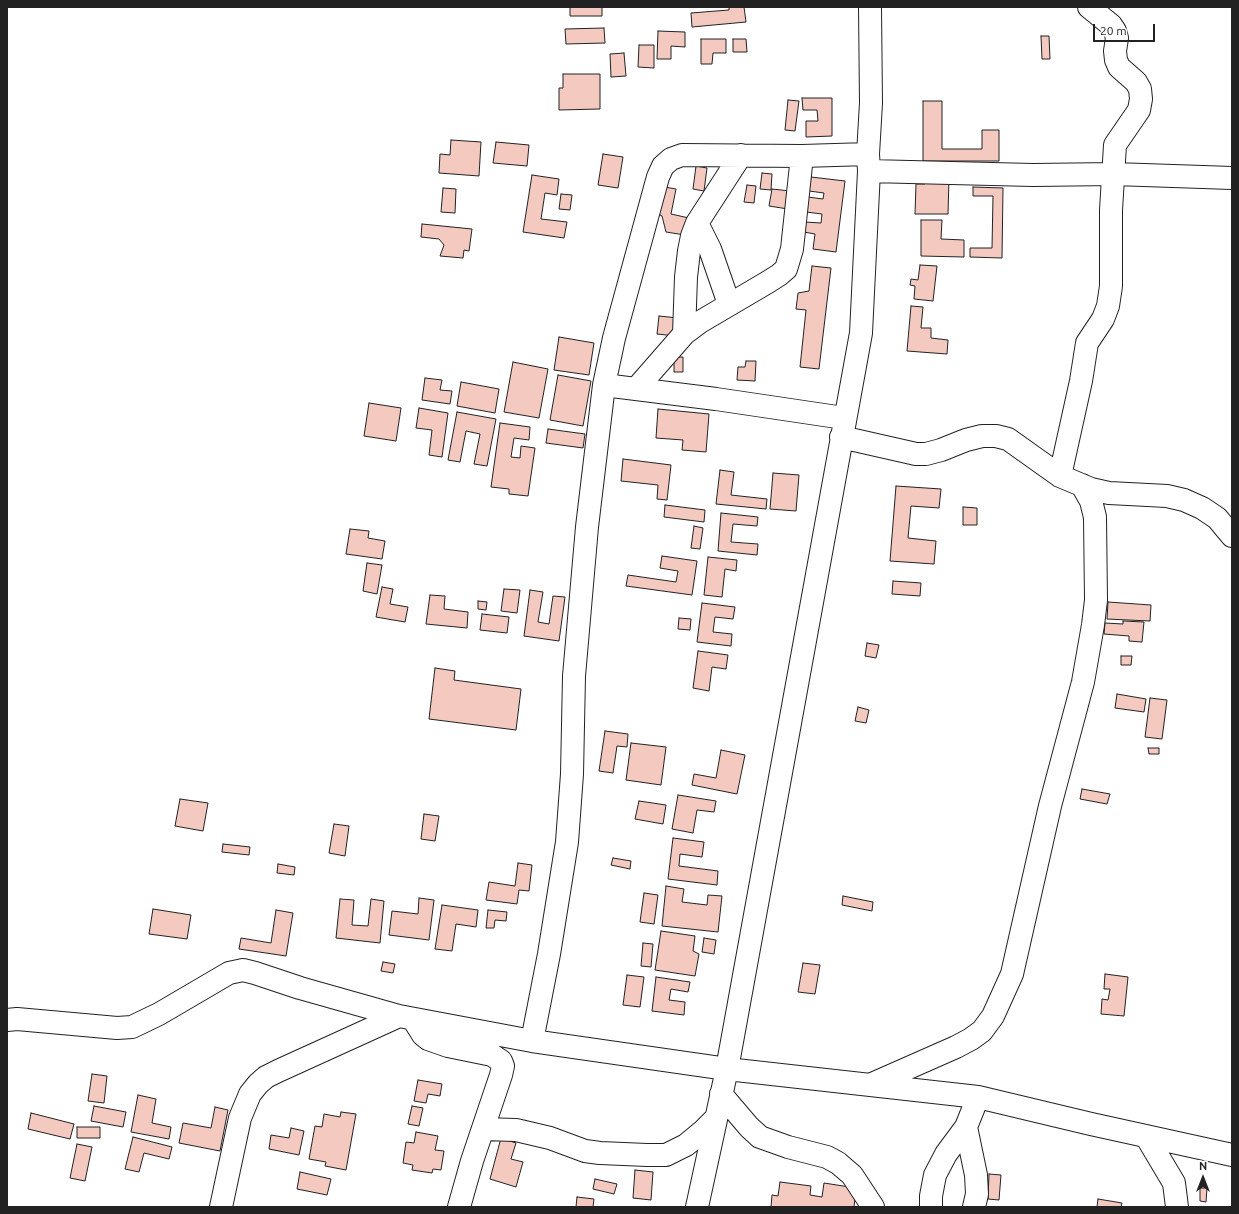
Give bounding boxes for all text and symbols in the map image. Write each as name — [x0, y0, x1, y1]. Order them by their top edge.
scale bar — [1095, 16, 1157, 42]
text: 20 m — [1100, 24, 1127, 37]
north arrow — [1183, 1158, 1223, 1198]
text: N — [1199, 1160, 1207, 1172]

